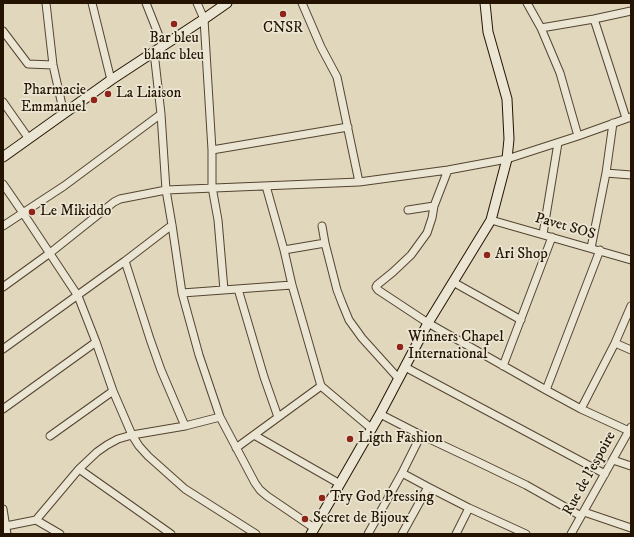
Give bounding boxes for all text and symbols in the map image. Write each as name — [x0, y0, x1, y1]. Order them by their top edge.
marker: CNSR — [278, 9, 288, 19]
marker: Bar bleu blanc bleu — [169, 19, 179, 29]
place label: CNSR — [263, 20, 303, 38]
place label: Bar bleu blanc bleu — [144, 30, 204, 65]
place label: Pharmacie Emmanuel — [21, 82, 86, 117]
place label: La Liaison — [116, 85, 181, 103]
marker: La Liaison — [103, 89, 113, 99]
marker: Pharmacie Emmanuel — [89, 95, 99, 105]
place label: Le Mikiddo — [40, 203, 111, 221]
marker: Le Mikiddo — [27, 207, 37, 217]
street label: Pavet SOS — [533, 210, 597, 244]
place label: Ari Shop — [495, 246, 548, 264]
marker: Ari Shop — [482, 250, 492, 260]
place label: Winners Chapel International — [408, 329, 504, 364]
marker: Winners Chapel International — [395, 342, 405, 352]
street label: Rue de l'espoire — [559, 429, 621, 519]
place label: Ligth Fashion — [358, 430, 443, 448]
marker: Ligth Fashion — [345, 434, 355, 444]
place label: Try God Pressing — [330, 489, 434, 507]
marker: Try God Pressing — [317, 493, 327, 503]
place label: Secret de Bijoux — [313, 510, 409, 528]
marker: Secret de Bijoux — [300, 514, 310, 524]

